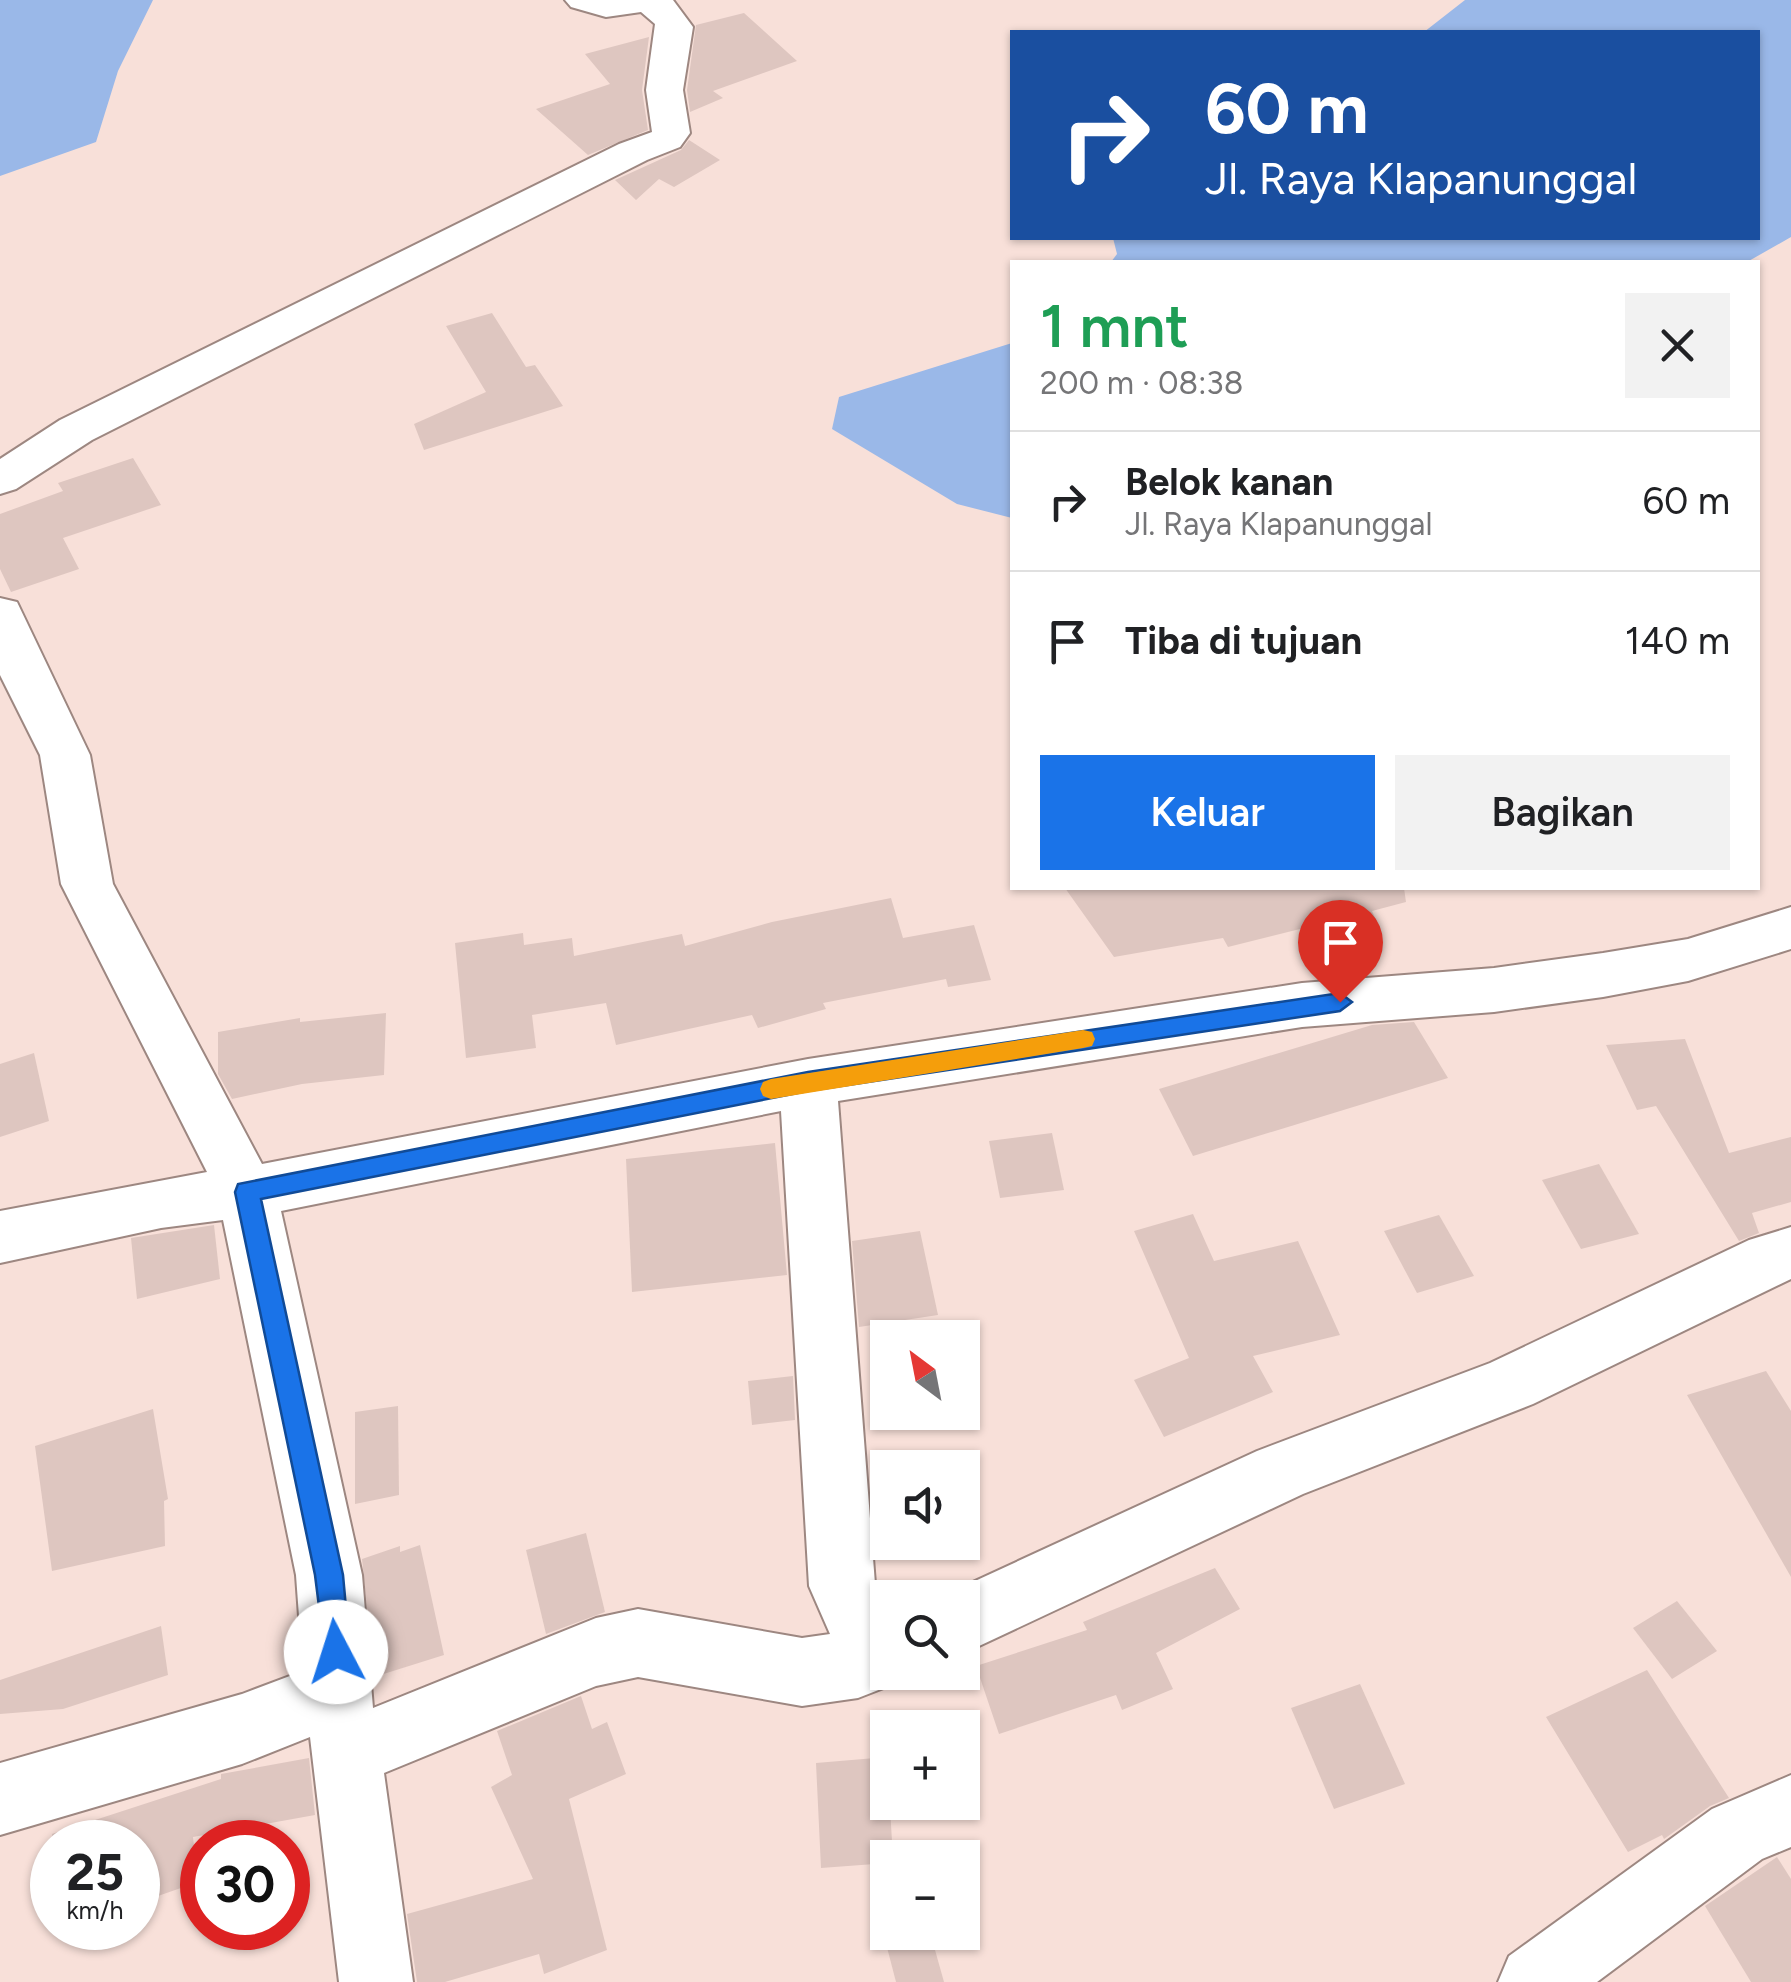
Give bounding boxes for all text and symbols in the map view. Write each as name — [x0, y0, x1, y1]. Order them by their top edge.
text: 60 m — [1205, 66, 1369, 151]
icon: right — [1040, 70, 1170, 200]
text: Jl. Raya Klapanunggal — [1205, 151, 1637, 205]
text: 1 mnt — [1040, 290, 1189, 362]
button: close — [1625, 293, 1730, 398]
text: 200 m · 08:38 — [1040, 364, 1243, 402]
text: Belok kanan — [1125, 459, 1333, 505]
icon: right — [1040, 474, 1095, 529]
text: 60 m — [1642, 478, 1730, 524]
text: Jl. Raya Klapanunggal — [1125, 505, 1432, 543]
icon: arrive — [1040, 614, 1095, 669]
text: Tiba di tujuan — [1125, 618, 1362, 664]
text: 140 m — [1625, 618, 1730, 664]
button: Keluar — [1040, 755, 1375, 870]
button: Bagikan — [1395, 755, 1730, 870]
pin — [1298, 900, 1383, 1003]
icon: arrive — [1313, 915, 1368, 970]
north arrow — [870, 1320, 980, 1430]
map controls — [870, 1320, 980, 1950]
button: sound — [870, 1450, 980, 1560]
button: search — [870, 1580, 980, 1690]
position arrow — [284, 1600, 388, 1704]
button: + — [870, 1710, 980, 1820]
speed limit sign: 30 — [180, 1820, 310, 1950]
button: − — [870, 1840, 980, 1950]
text: 25 — [66, 1842, 124, 1903]
text: km/h — [66, 1895, 124, 1925]

